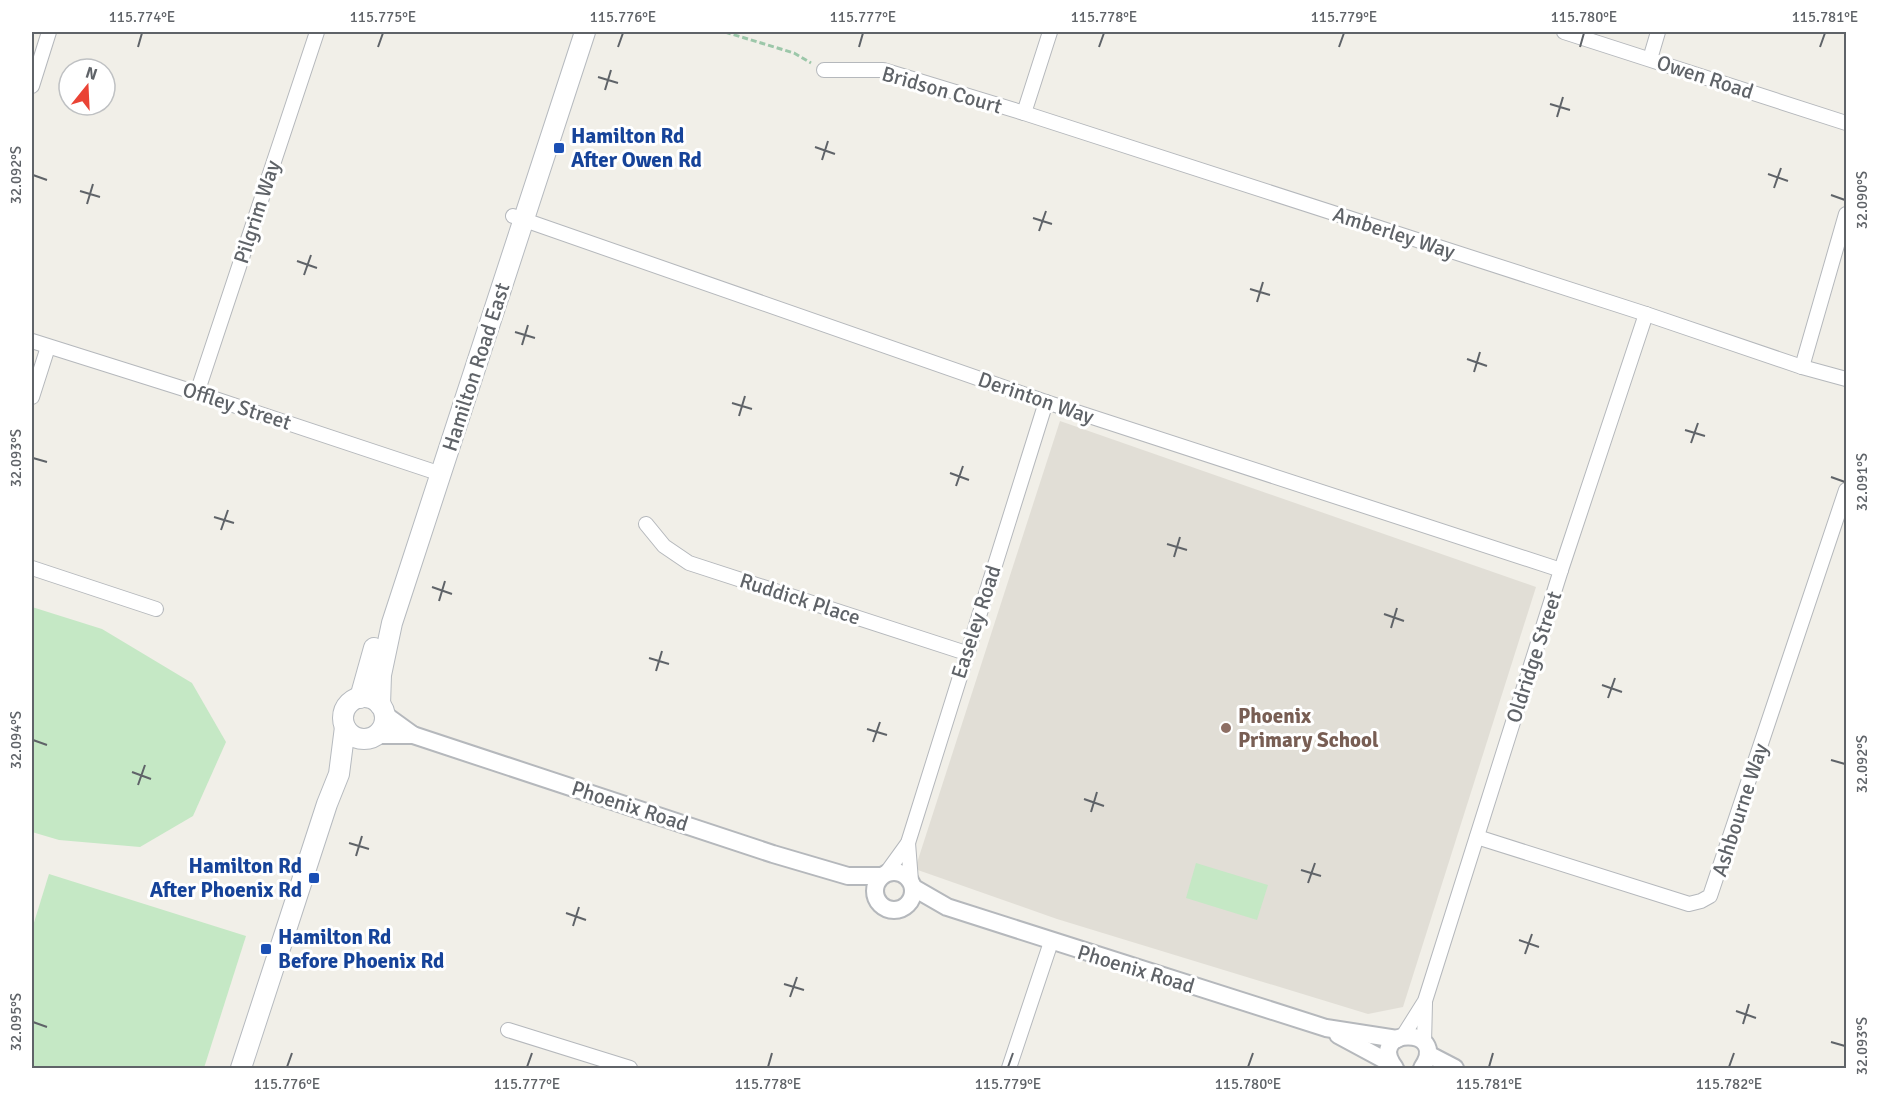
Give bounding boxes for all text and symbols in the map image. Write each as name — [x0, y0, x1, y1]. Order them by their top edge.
text: 115.774°E — [109, 8, 175, 26]
text: 115.775°E — [350, 8, 416, 26]
text: 115.776°E — [590, 8, 656, 26]
text: 115.777°E — [830, 8, 896, 26]
text: 115.778°E — [1071, 8, 1137, 26]
text: 115.779°E — [1311, 8, 1377, 26]
text: 115.780°E — [1551, 8, 1617, 26]
text: 115.781°E — [1792, 8, 1858, 26]
street label: Owen Road — [1653, 49, 1757, 105]
north arrow — [57, 57, 117, 117]
street label: Bridson Court — [879, 60, 1005, 120]
text: N — [83, 62, 100, 85]
place label: Hamilton Rd After Owen Rd — [571, 123, 702, 173]
marker: Hamilton Rd After Owen Rd — [552, 141, 566, 155]
text: 32.092°S — [7, 146, 25, 204]
street label: Pilgrim Way — [228, 157, 286, 267]
text: 32.090°S — [1853, 171, 1871, 229]
street label: Amberley Way — [1330, 201, 1458, 265]
street label: Hamilton Road East — [436, 279, 516, 455]
street label: Derinton Way — [975, 366, 1098, 430]
street label: Offley Street — [180, 376, 294, 436]
text: 32.093°S — [7, 429, 25, 487]
text: 32.091°S — [1853, 453, 1871, 511]
street label: Easeley Road — [945, 562, 1007, 682]
street label: Ruddick Place — [736, 567, 864, 631]
street label: Oldridge Street — [1500, 588, 1568, 726]
place label: Phoenix Primary School — [1238, 703, 1379, 753]
text: 32.094°S — [7, 711, 25, 769]
marker: Phoenix Primary School — [1219, 721, 1233, 735]
text: 32.092°S — [1853, 735, 1871, 793]
street label: Ashbourne Way — [1706, 740, 1774, 880]
street label: Phoenix Road — [568, 775, 692, 837]
place label: Hamilton Rd After Phoenix Rd — [150, 853, 302, 903]
marker: Hamilton Rd After Phoenix Rd — [307, 871, 321, 885]
place label: Hamilton Rd Before Phoenix Rd — [278, 924, 444, 974]
street label: Phoenix Road — [1074, 939, 1198, 999]
marker: Hamilton Rd Before Phoenix Rd — [259, 942, 273, 956]
text: 32.095°S — [7, 993, 25, 1051]
text: 32.093°S — [1853, 1017, 1871, 1075]
text: 115.776°E — [254, 1075, 320, 1093]
text: 115.777°E — [494, 1075, 560, 1093]
text: 115.778°E — [735, 1075, 801, 1093]
text: 115.779°E — [975, 1075, 1041, 1093]
text: 115.780°E — [1215, 1075, 1281, 1093]
text: 115.781°E — [1456, 1075, 1522, 1093]
text: 115.782°E — [1696, 1075, 1762, 1093]

